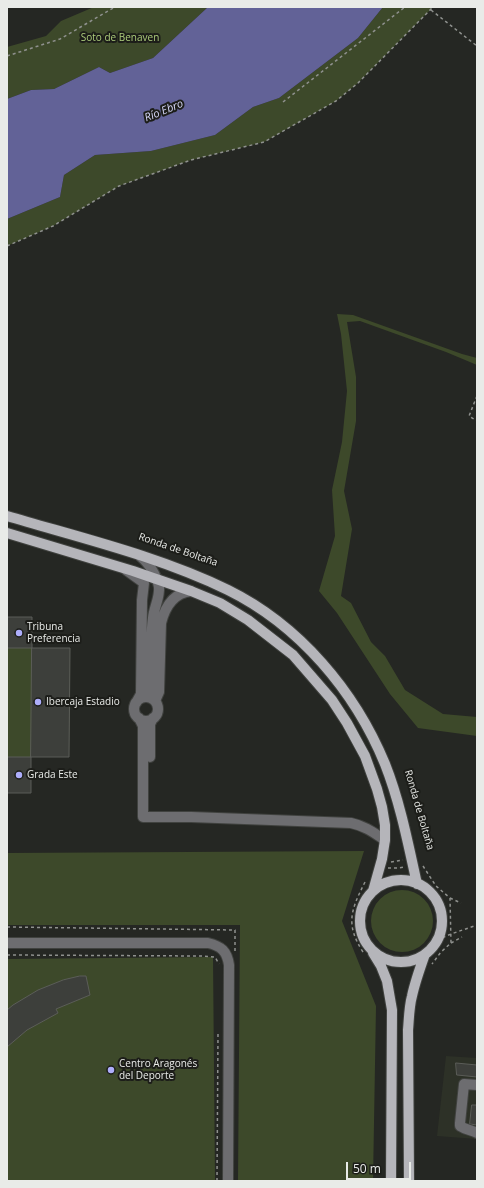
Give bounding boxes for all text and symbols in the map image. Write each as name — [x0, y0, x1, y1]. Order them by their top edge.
park label: Soto de Benaven — [81, 32, 159, 44]
water label: Río Ebro — [143, 97, 185, 125]
street label: Ronda de Boltaña — [137, 531, 219, 569]
place label: Tribuna Preferencia — [27, 621, 80, 644]
marker: Tribuna Preferencia — [14, 628, 24, 638]
place label: Ibercaja Estadio — [46, 696, 120, 708]
marker: Ibercaja Estadio — [33, 697, 43, 707]
place label: Grada Este — [27, 769, 78, 781]
street label: Ronda de Boltaña — [402, 769, 436, 851]
marker: Grada Este — [14, 770, 24, 780]
place label: Centro Aragonés del Deporte — [119, 1058, 197, 1082]
marker: Centro Aragonés del Deporte — [106, 1065, 116, 1075]
scale bar — [348, 1154, 413, 1180]
text: 50 m — [353, 1160, 381, 1177]

